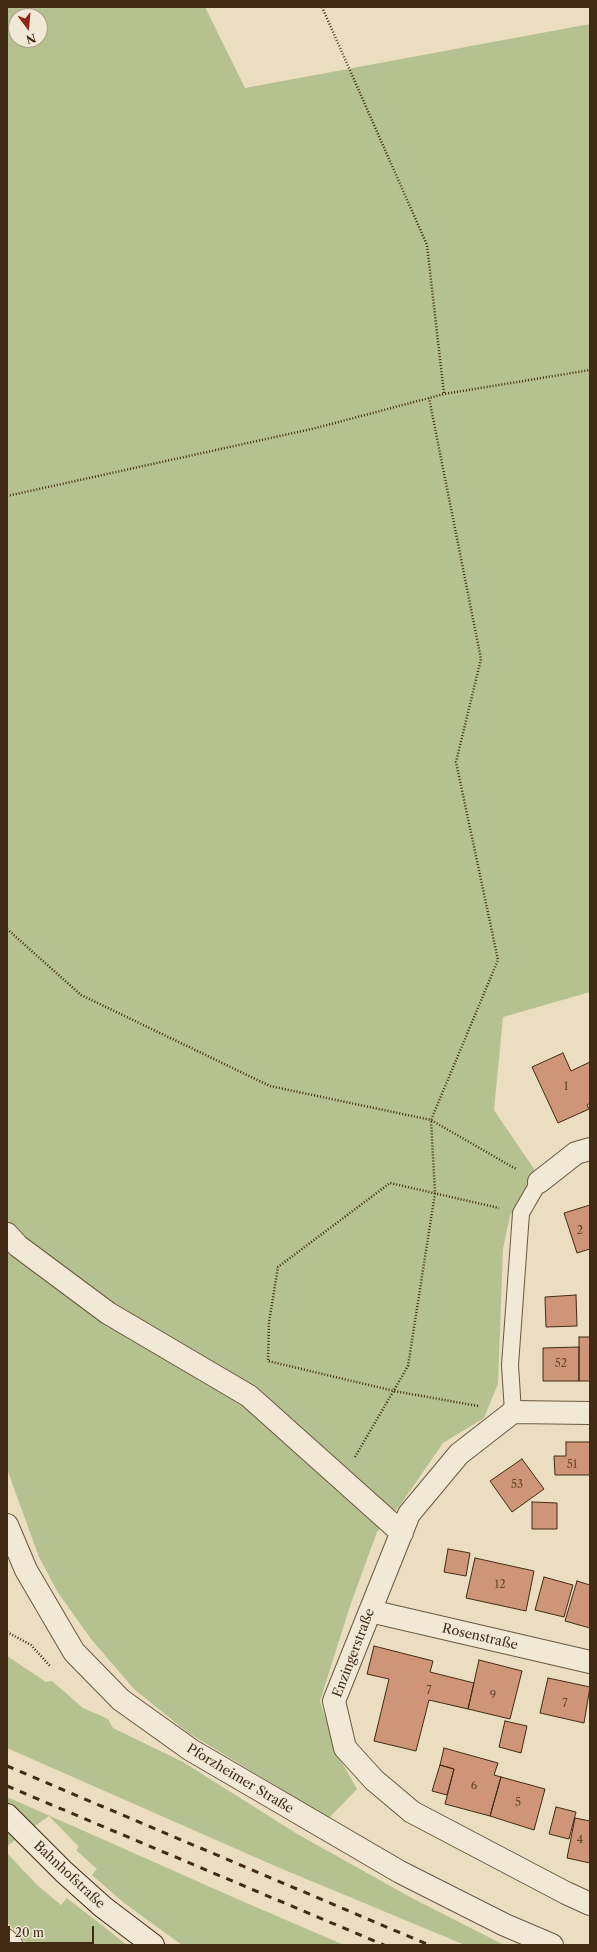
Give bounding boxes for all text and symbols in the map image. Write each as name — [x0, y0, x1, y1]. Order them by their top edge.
north arrow — [8, 8, 48, 48]
text: N — [25, 31, 38, 47]
house number: 1 — [564, 1080, 568, 1094]
house number: 2 — [577, 1224, 583, 1238]
house number: 52 — [555, 1357, 567, 1371]
house number: 51 — [567, 1458, 577, 1472]
house number: 53 — [511, 1478, 523, 1492]
house number: 12 — [495, 1578, 505, 1592]
street label: Enzingerstraße — [330, 1606, 378, 1700]
street label: Rosenstraße — [441, 1621, 519, 1653]
house number: 7 — [426, 1684, 432, 1698]
house number: 9 — [490, 1689, 496, 1703]
house number: 7 — [562, 1697, 568, 1711]
street label: Pforzheimer Straße — [184, 1741, 296, 1817]
house number: 6 — [471, 1779, 477, 1793]
house number: 5 — [515, 1796, 521, 1810]
house number: 4 — [577, 1833, 583, 1847]
street label: Bahnhofstraße — [30, 1838, 108, 1912]
scale bar — [10, 1918, 96, 1944]
text: 20 m — [15, 1925, 44, 1940]

